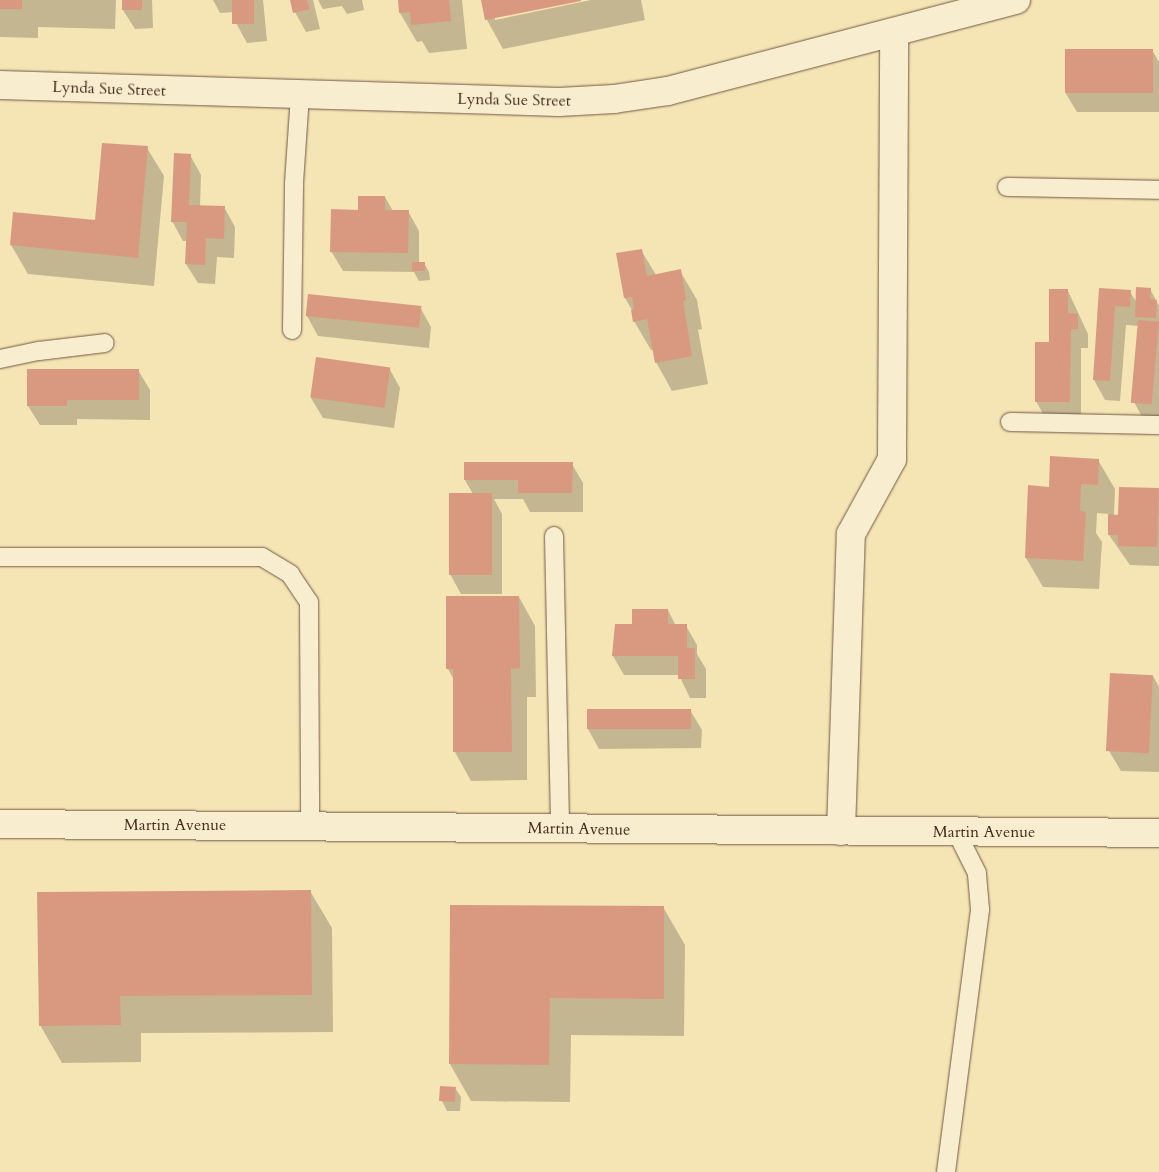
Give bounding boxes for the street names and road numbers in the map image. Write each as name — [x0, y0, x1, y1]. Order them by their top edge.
street label: Lynda Sue Street — [52, 77, 166, 101]
street label: Lynda Sue Street — [457, 89, 571, 111]
street label: Martin Avenue — [124, 815, 226, 835]
street label: Martin Avenue — [528, 819, 630, 839]
street label: Martin Avenue — [933, 822, 1035, 842]

